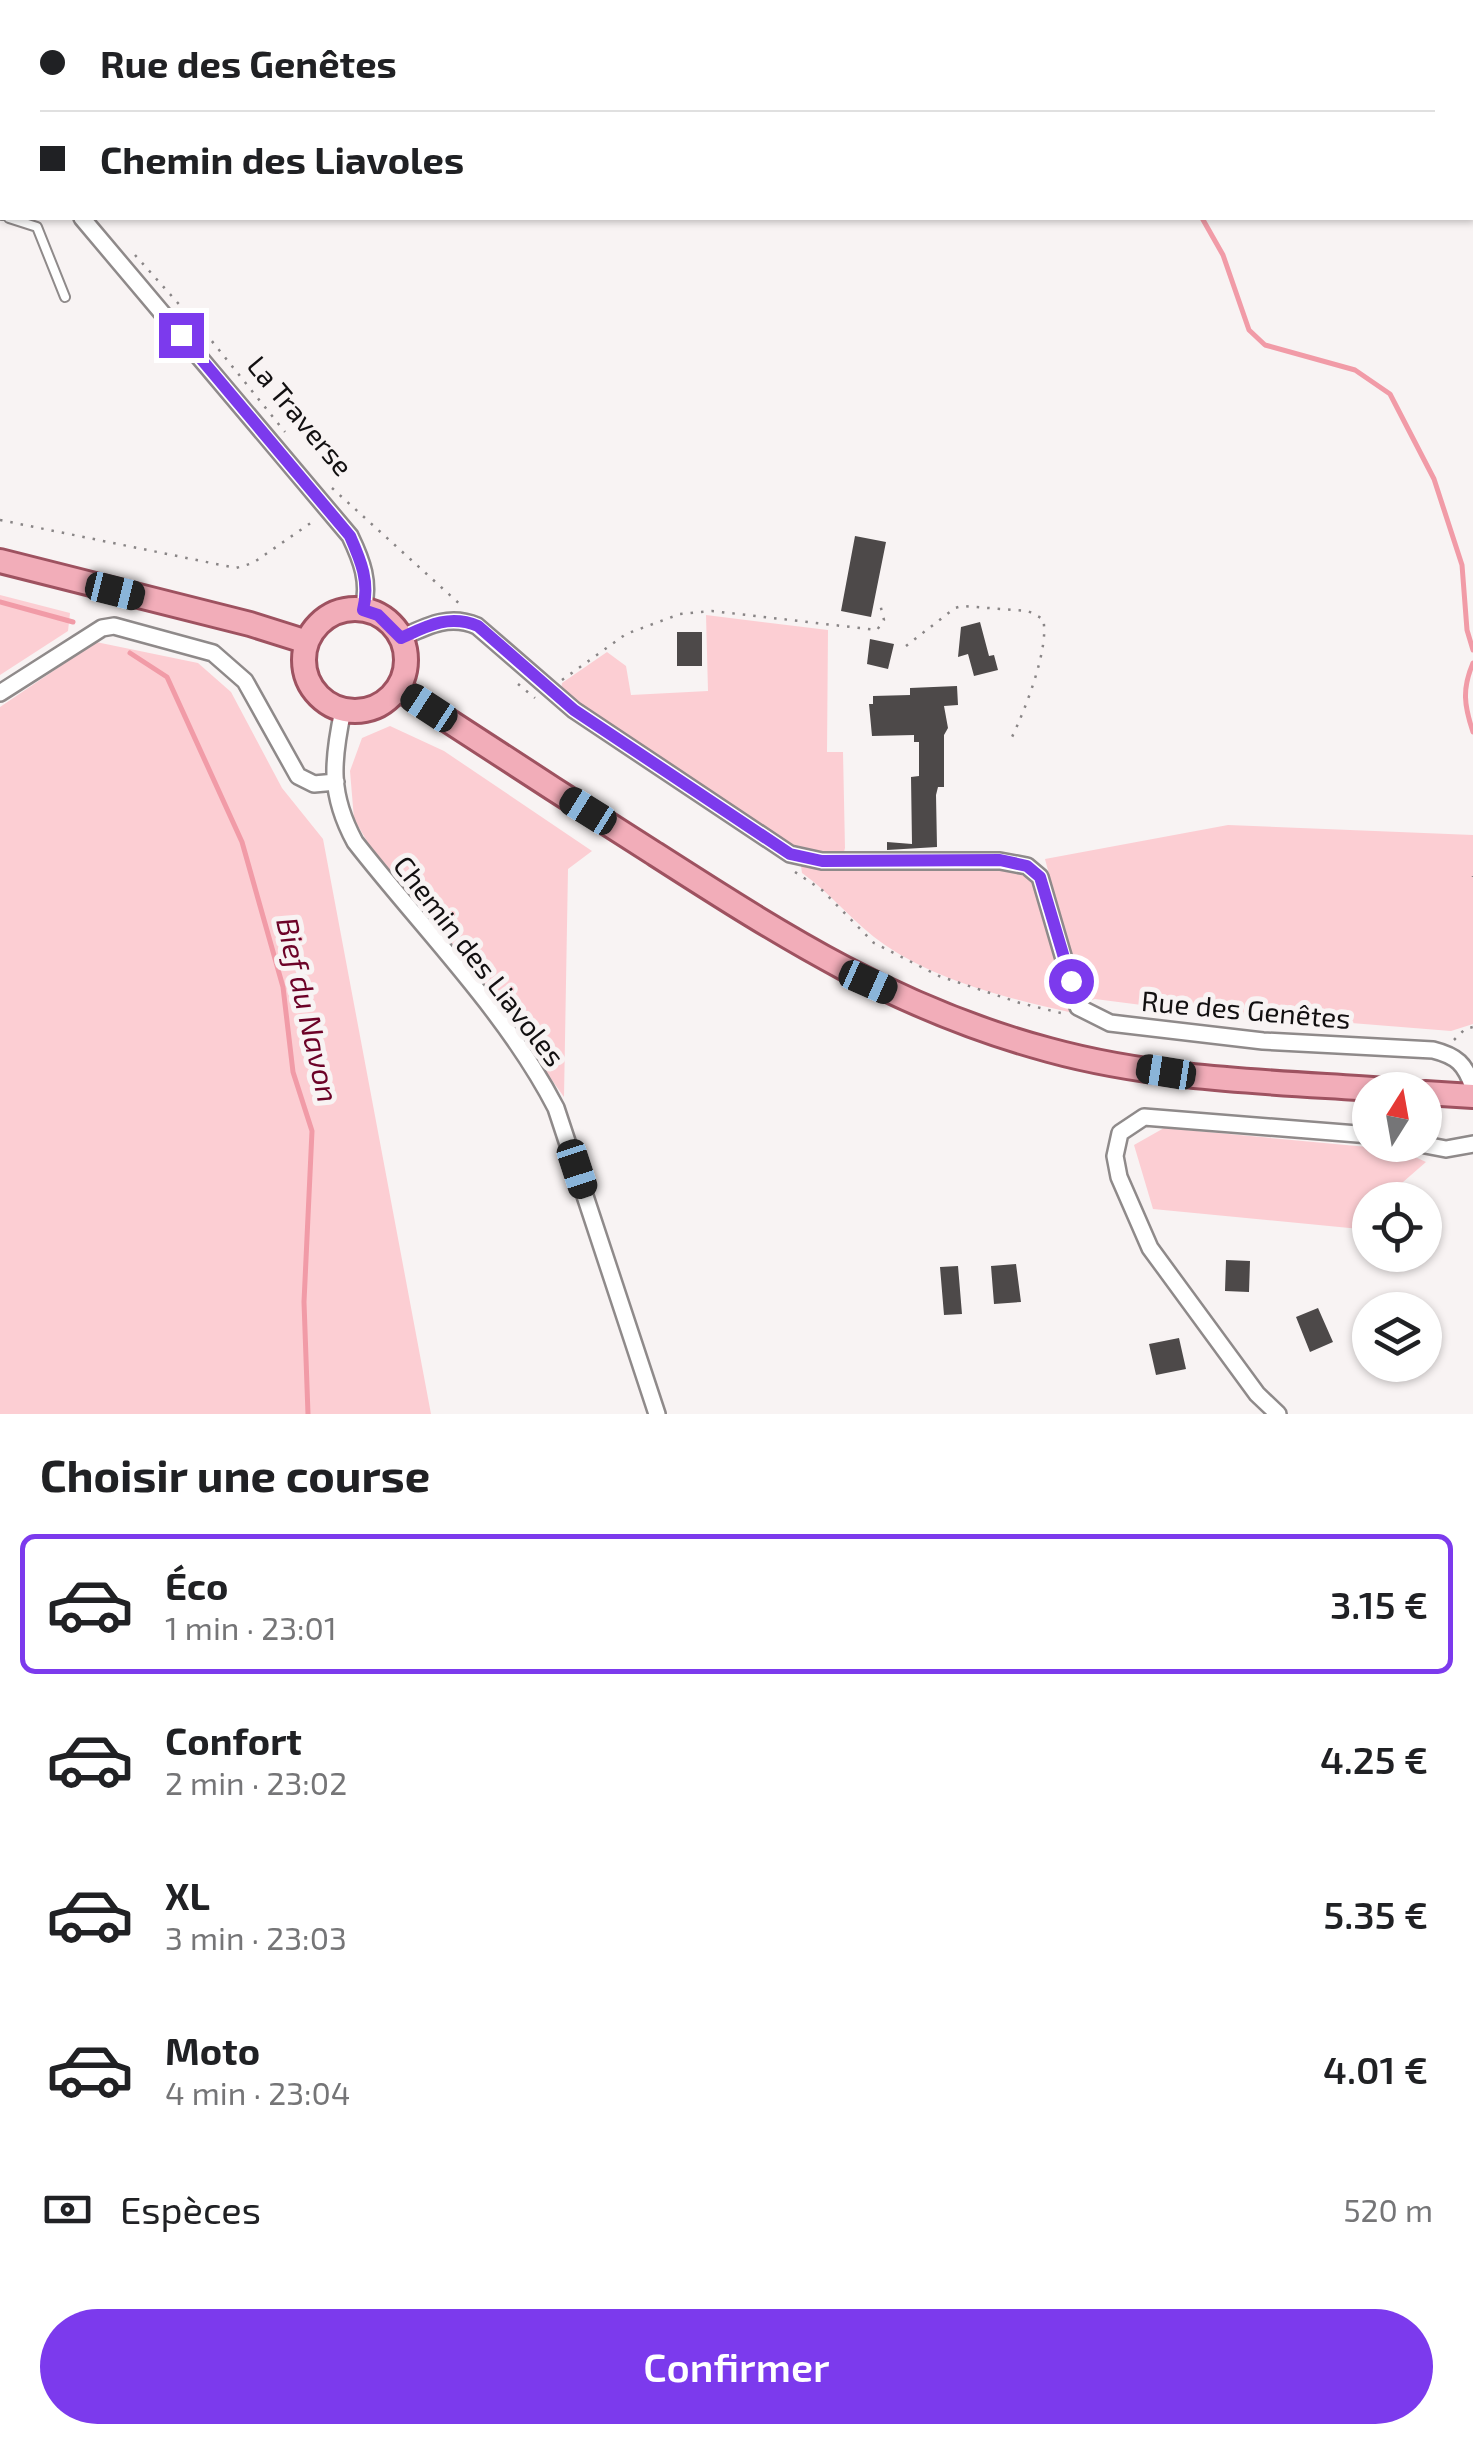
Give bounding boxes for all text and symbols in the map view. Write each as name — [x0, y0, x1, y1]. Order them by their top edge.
text: Rue des Genêtes — [100, 40, 397, 86]
text: Chemin des Liavoles — [100, 136, 464, 182]
route end — [159, 313, 204, 358]
street label: La Traverse — [241, 349, 361, 482]
car — [82, 569, 148, 613]
car — [396, 679, 462, 737]
car — [555, 782, 621, 840]
street label: Chemin des Liavoles — [387, 848, 573, 1072]
water label: Bief du Navon — [270, 914, 348, 1106]
car — [834, 956, 902, 1008]
route start — [1049, 959, 1094, 1004]
street label: Rue des Genêtes — [1140, 983, 1352, 1035]
car — [1134, 1052, 1198, 1092]
north arrow — [1352, 1072, 1442, 1162]
map controls — [1352, 1072, 1442, 1382]
car — [553, 1136, 601, 1202]
button: locate — [1352, 1182, 1442, 1272]
button: layers — [1352, 1292, 1442, 1382]
text: Choisir une course — [40, 1447, 430, 1501]
icon: car — [45, 1559, 135, 1649]
text: Éco — [165, 1562, 228, 1608]
text: 3.15 € — [1330, 1581, 1428, 1627]
text: 1 min · 23:01 — [165, 1608, 337, 1646]
icon: car — [45, 1714, 135, 1804]
text: Confort — [165, 1717, 302, 1763]
text: 4.25 € — [1320, 1736, 1428, 1782]
text: 2 min · 23:02 — [165, 1763, 347, 1801]
icon: car — [45, 1869, 135, 1959]
text: XL — [165, 1872, 210, 1918]
text: 5.35 € — [1324, 1891, 1428, 1937]
text: 3 min · 23:03 — [165, 1918, 347, 1956]
icon: car — [45, 2024, 135, 2114]
text: Moto — [165, 2027, 260, 2073]
text: 4.01 € — [1323, 2046, 1428, 2092]
text: 4 min · 23:04 — [165, 2073, 351, 2111]
icon: cash — [40, 2182, 95, 2237]
text: Espèces — [120, 2186, 261, 2232]
text: 520 m — [1343, 2190, 1433, 2228]
button: Confirmer — [40, 2309, 1433, 2424]

